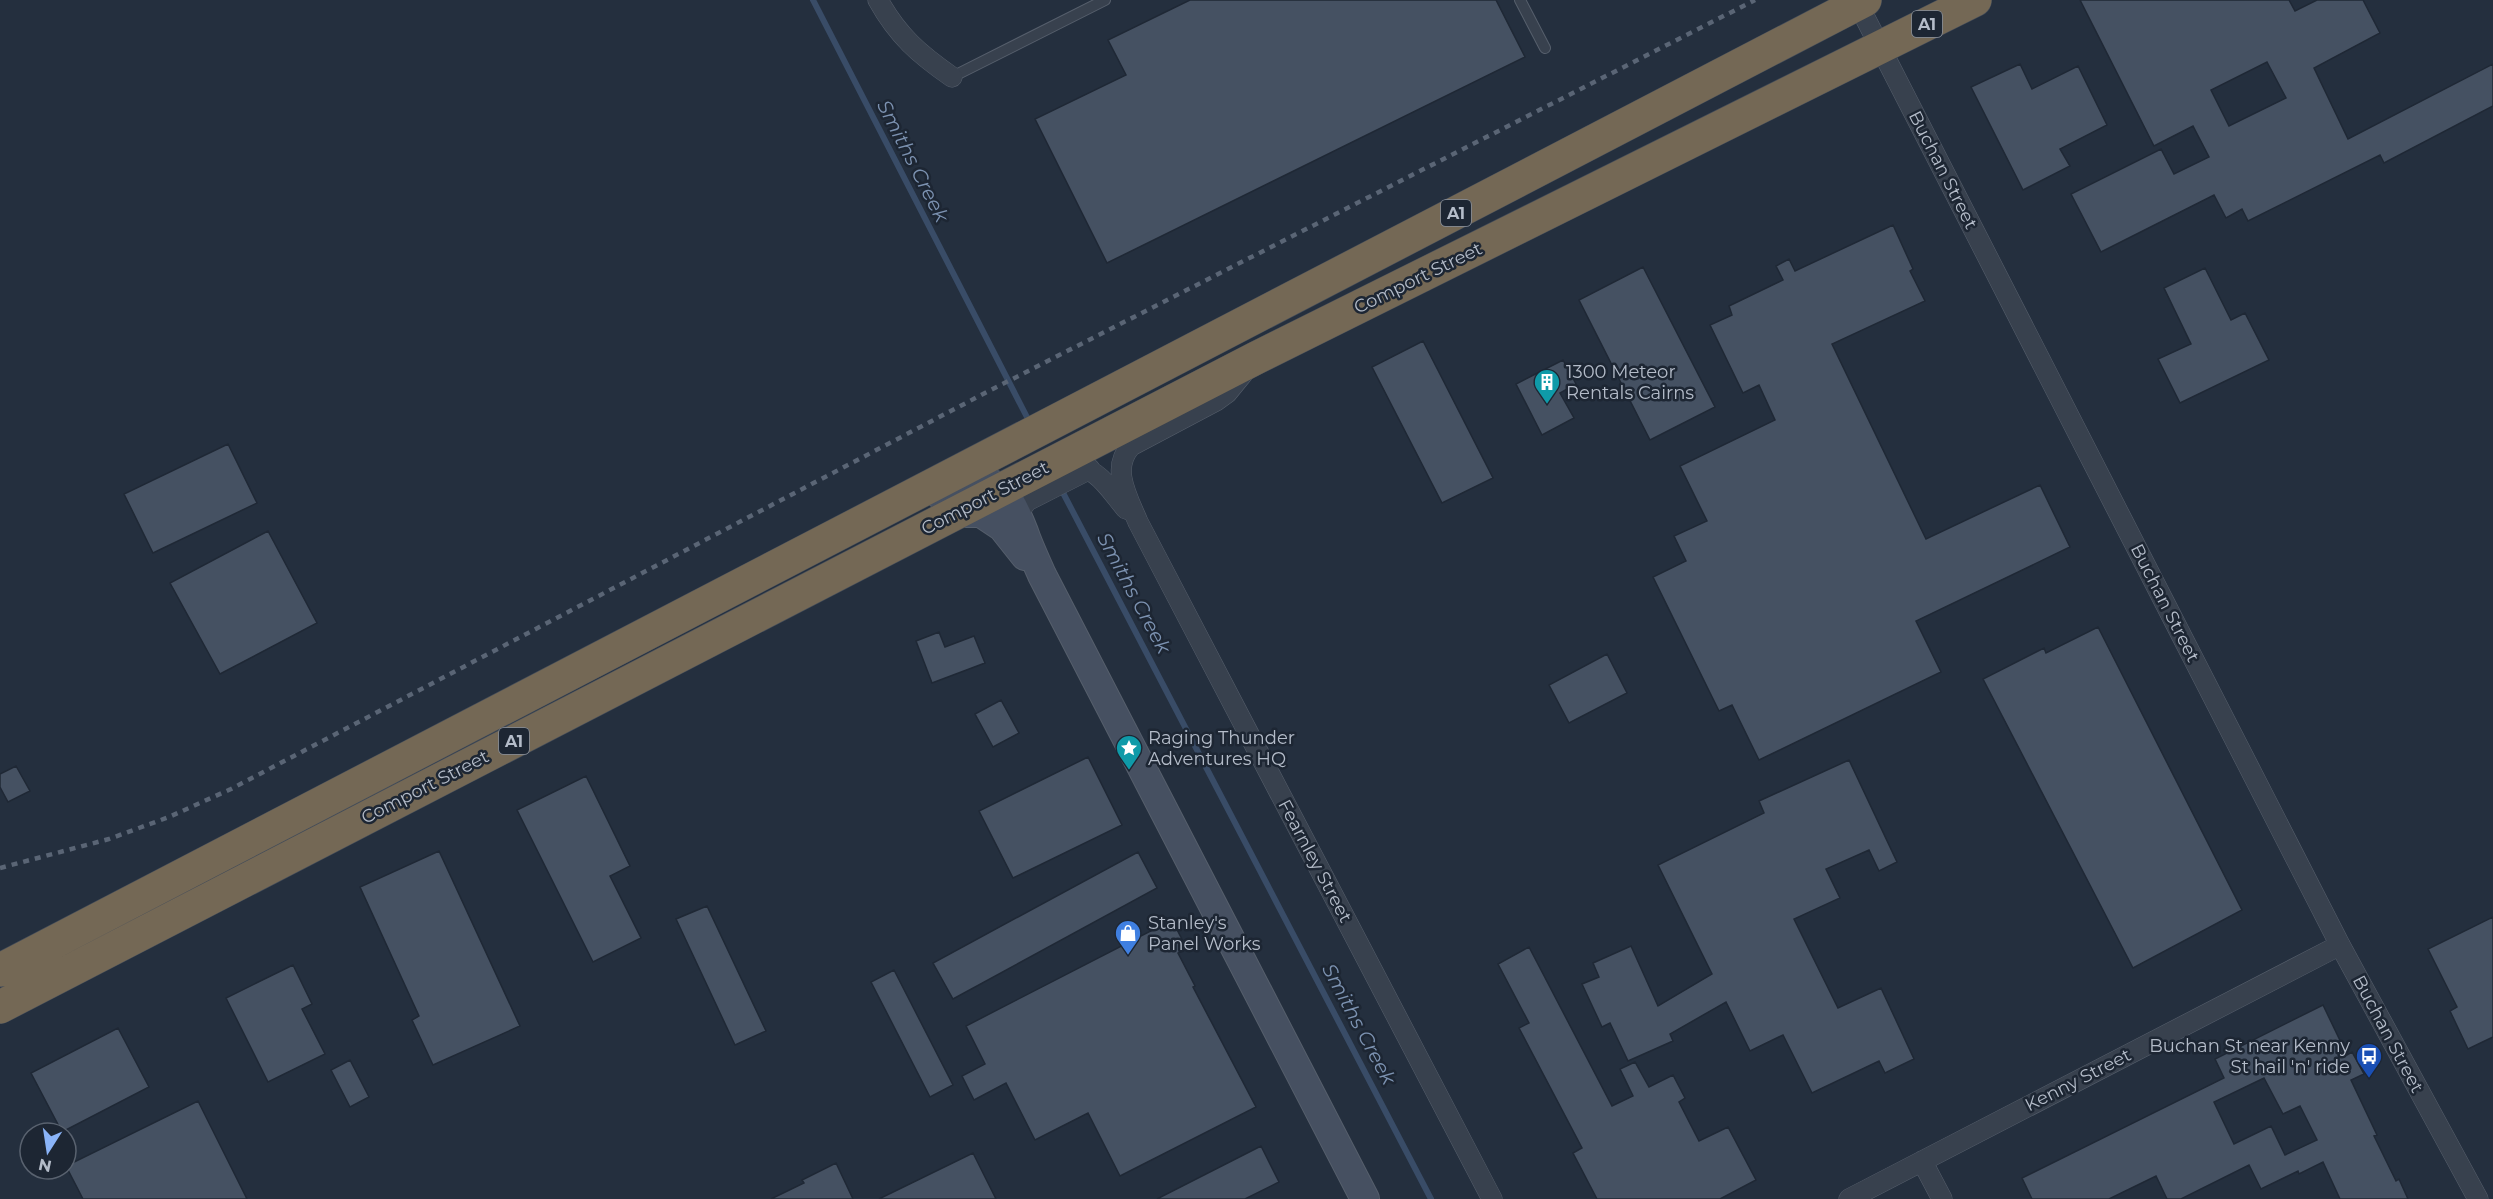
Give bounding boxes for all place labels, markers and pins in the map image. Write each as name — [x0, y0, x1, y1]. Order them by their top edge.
place label: 1300 Meteor Rentals Cairns — [1566, 361, 1694, 404]
building icon: 1300 Meteor Rentals Cairns — [1532, 367, 1562, 405]
place label: Raging Thunder Adventures HQ — [1148, 727, 1295, 770]
place icon: Raging Thunder Adventures HQ — [1114, 733, 1144, 771]
place label: Stanley's Panel Works — [1148, 912, 1261, 955]
shop icon: Stanley's Panel Works — [1113, 918, 1143, 956]
place label: Buchan St near Kenny St hail 'n' ride — [2149, 1035, 2350, 1078]
bus stop icon: Buchan St near Kenny St hail 'n' ride — [2354, 1041, 2384, 1079]

